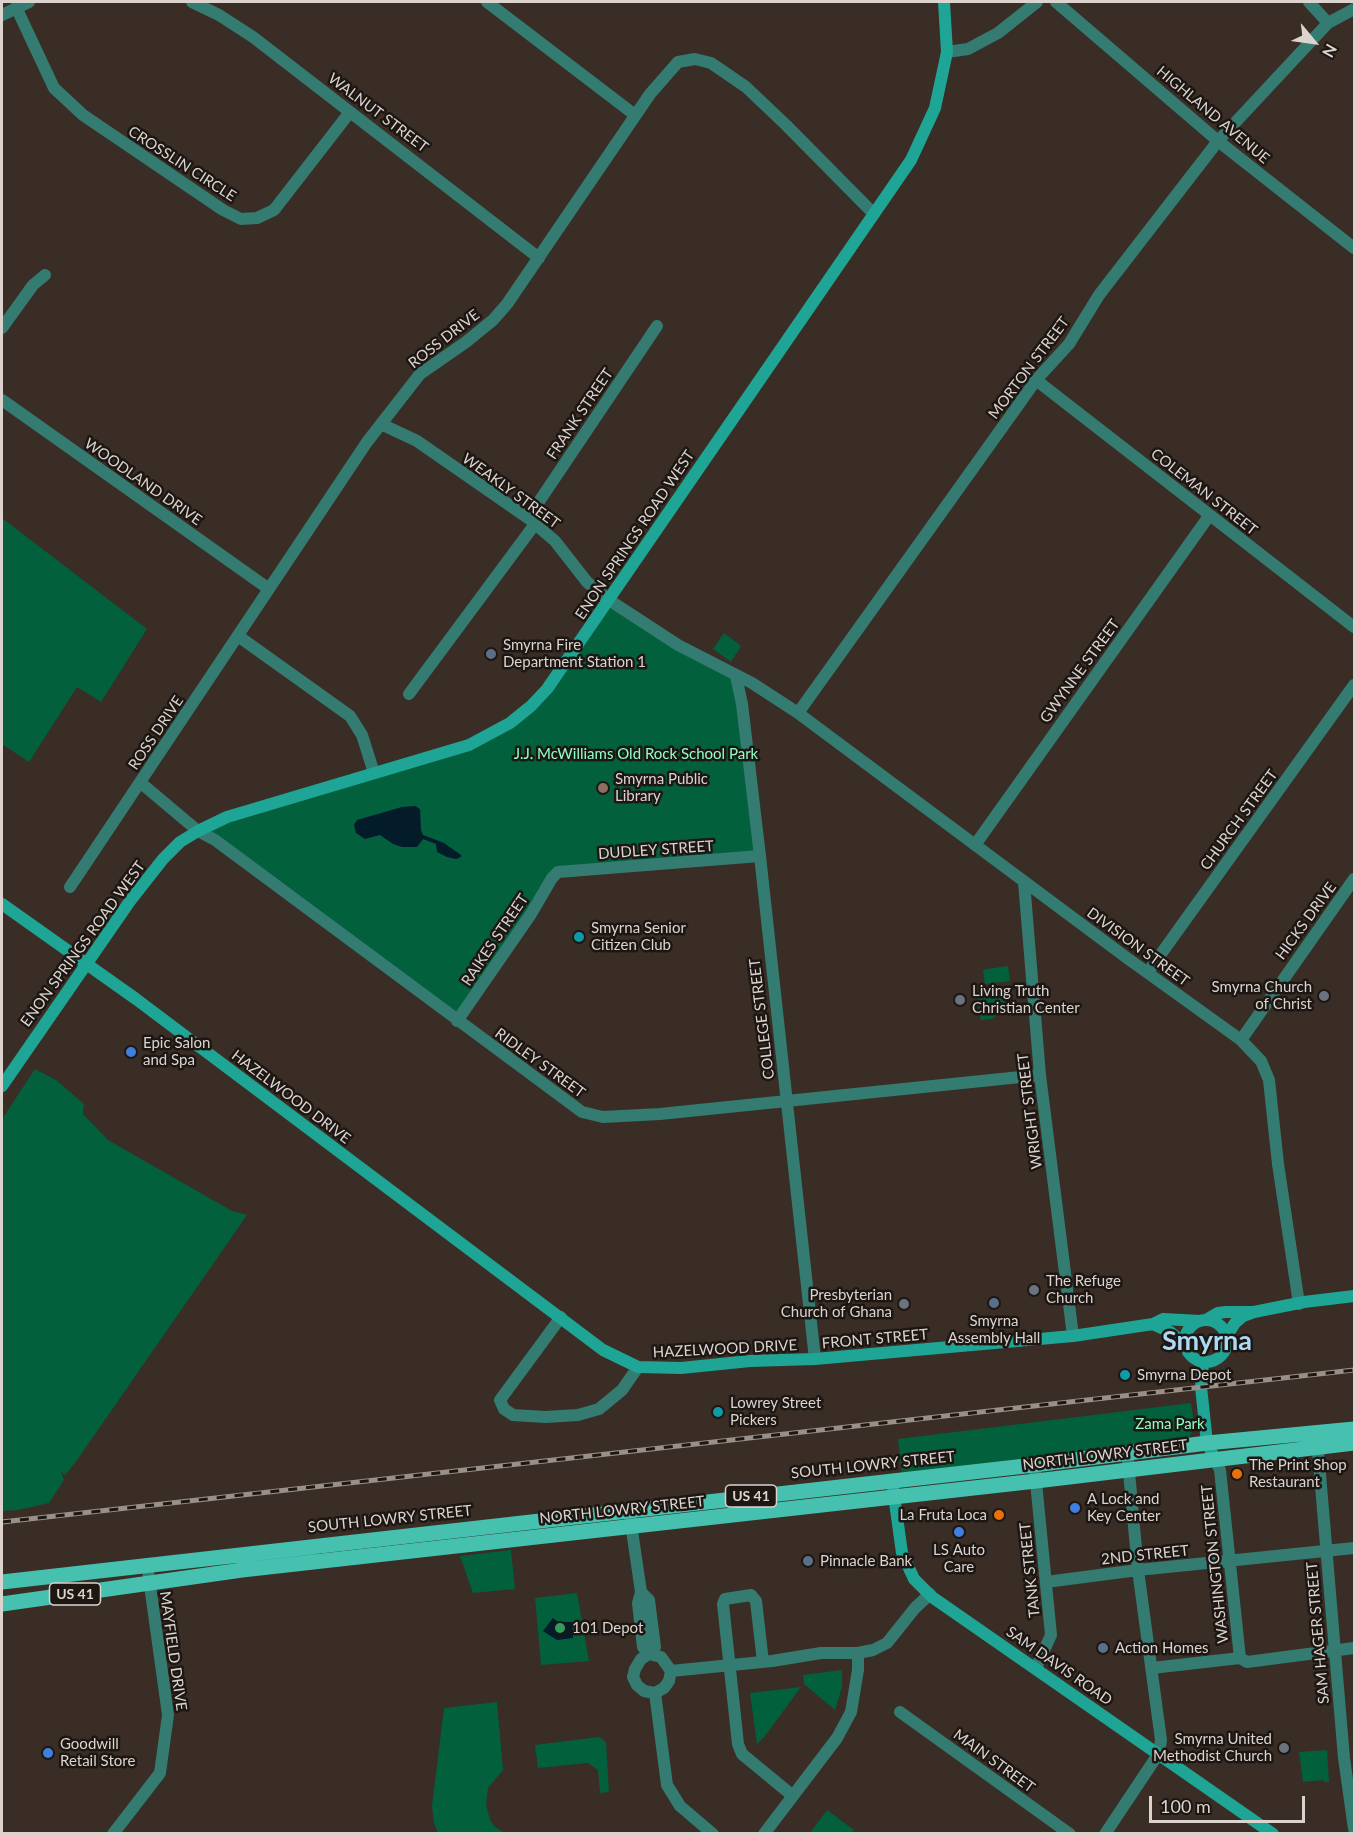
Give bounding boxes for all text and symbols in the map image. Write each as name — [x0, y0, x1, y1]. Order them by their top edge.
north arrow — [1284, 12, 1344, 72]
text: N — [1319, 41, 1341, 61]
street label: HIGHLAND AVENUE — [1153, 62, 1273, 168]
street label: WALNUT STREET — [324, 70, 432, 156]
street label: CROSSLIN CIRCLE — [125, 122, 239, 206]
street label: ROSS DRIVE — [405, 306, 483, 372]
street label: MORTON STREET — [985, 313, 1073, 423]
street label: FRANK STREET — [543, 365, 617, 463]
street label: WOODLAND DRIVE — [81, 435, 205, 529]
street label: COLEMAN STREET — [1147, 445, 1261, 539]
street label: ENON SPRINGS ROAD WEST — [572, 447, 698, 623]
street label: WEAKLY STREET — [459, 450, 563, 532]
street label: GWYNNE STREET — [1036, 616, 1124, 726]
place label: Smyrna Fire Department Station 1 — [503, 636, 646, 671]
marker: Smyrna Fire Department Station 1 — [484, 647, 498, 661]
street label: ROSS DRIVE — [125, 693, 187, 773]
park label: J.J. McWilliams Old Rock School Park — [514, 745, 758, 763]
street label: CHURCH STREET — [1197, 766, 1281, 874]
place label: Smyrna Public Library — [615, 770, 708, 805]
marker: Smyrna Public Library — [596, 781, 610, 795]
street label: DUDLEY STREET — [598, 837, 714, 863]
street label: ENON SPRINGS ROAD WEST — [17, 858, 149, 1030]
street label: HICKS DRIVE — [1272, 879, 1340, 963]
street label: RAIKES STREET — [458, 891, 532, 989]
street label: DIVISION STREET — [1083, 904, 1193, 990]
place label: Smyrna Senior Citizen Club — [591, 919, 686, 954]
marker: Smyrna Senior Citizen Club — [572, 930, 586, 944]
street label: COLLEGE STREET — [746, 958, 778, 1080]
place label: Smyrna Church of Christ — [1212, 978, 1312, 1013]
place label: Living Truth Christian Center — [972, 982, 1080, 1017]
marker: Smyrna Church of Christ — [1317, 989, 1331, 1003]
marker: Living Truth Christian Center — [953, 993, 967, 1007]
street label: RIDLEY STREET — [491, 1024, 589, 1102]
place label: Epic Salon and Spa — [143, 1034, 210, 1069]
marker: Epic Salon and Spa — [124, 1045, 138, 1059]
street label: HAZELWOOD DRIVE — [228, 1046, 354, 1148]
street label: WRIGHT STREET — [1014, 1052, 1046, 1170]
place label: The Refuge Church — [1046, 1272, 1121, 1307]
marker: The Refuge Church — [1027, 1283, 1041, 1297]
place label: Presbyterian Church of Ghana — [781, 1286, 892, 1321]
marker: Smyrna Assembly Hall — [987, 1296, 1001, 1310]
marker: Presbyterian Church of Ghana — [897, 1297, 911, 1311]
place label: Smyrna Assembly Hall — [948, 1312, 1040, 1347]
street label: FRONT STREET — [821, 1325, 929, 1353]
district label: Smyrna — [1162, 1325, 1252, 1357]
street label: HAZELWOOD DRIVE — [652, 1336, 798, 1362]
place label: Smyrna Depot — [1137, 1366, 1231, 1384]
marker: Smyrna Depot — [1118, 1368, 1132, 1382]
place label: Lowrey Street Pickers — [730, 1394, 821, 1429]
marker: Lowrey Street Pickers — [711, 1405, 725, 1419]
park label: Zama Park — [1135, 1415, 1205, 1433]
street label: NORTH LOWRY STREET — [1022, 1436, 1188, 1474]
street label: SOUTH LOWRY STREET — [790, 1447, 956, 1483]
place label: The Print Shop Restaurant — [1249, 1456, 1347, 1491]
marker: The Print Shop Restaurant — [1230, 1467, 1244, 1481]
street label: WASHINGTON STREET — [1198, 1484, 1232, 1644]
road number: US 41 — [726, 1485, 777, 1507]
place label: A Lock and Key Center — [1087, 1490, 1160, 1525]
street label: NORTH LOWRY STREET — [539, 1492, 705, 1528]
street label: SOUTH LOWRY STREET — [307, 1501, 473, 1537]
marker: A Lock and Key Center — [1068, 1501, 1082, 1515]
place label: La Fruta Loca — [899, 1506, 987, 1524]
marker: La Fruta Loca — [992, 1508, 1006, 1522]
street label: TANK STREET — [1016, 1521, 1044, 1619]
marker: LS Auto Care — [952, 1525, 966, 1539]
place label: LS Auto Care — [933, 1541, 985, 1576]
street label: 2ND STREET — [1100, 1541, 1190, 1569]
place label: Pinnacle Bank — [820, 1552, 912, 1570]
marker: Pinnacle Bank — [801, 1554, 815, 1568]
street label: SAM HAGER STREET — [1303, 1561, 1333, 1705]
road number: US 41 — [50, 1583, 100, 1605]
street label: MAYFIELD DRIVE — [156, 1590, 190, 1712]
place label: 101 Depot — [572, 1619, 643, 1637]
marker: 101 Depot — [553, 1621, 567, 1635]
street label: SAM DAVIS ROAD — [1003, 1623, 1115, 1709]
place label: Action Homes — [1115, 1639, 1209, 1657]
marker: Action Homes — [1096, 1641, 1110, 1655]
street label: MAIN STREET — [950, 1725, 1038, 1797]
place label: Smyrna United Methodist Church — [1153, 1730, 1272, 1765]
place label: Goodwill Retail Store — [60, 1735, 135, 1770]
marker: Smyrna United Methodist Church — [1277, 1741, 1291, 1755]
marker: Goodwill Retail Store — [41, 1746, 55, 1760]
scale bar — [1152, 1784, 1308, 1822]
text: 100 m — [1160, 1795, 1211, 1817]

